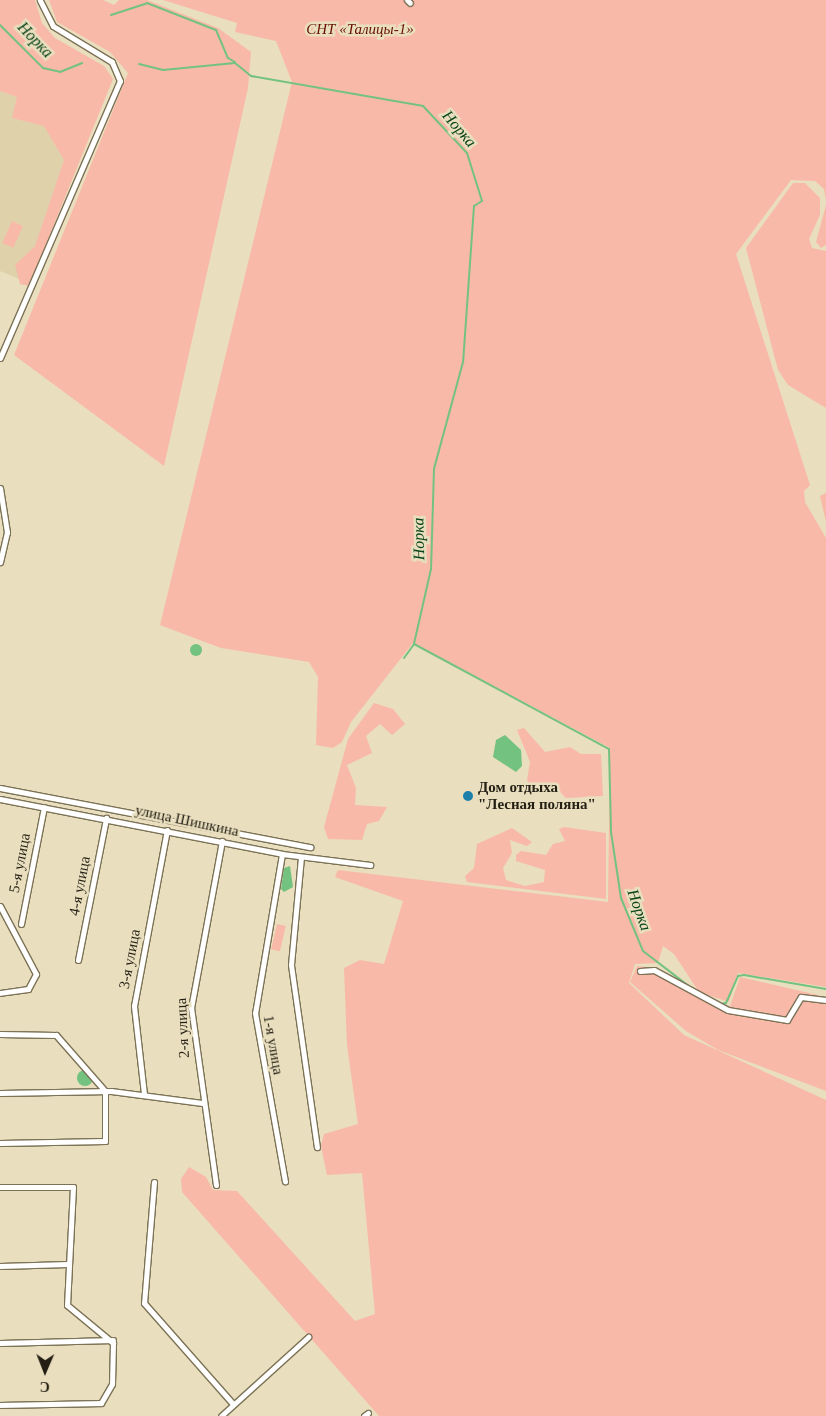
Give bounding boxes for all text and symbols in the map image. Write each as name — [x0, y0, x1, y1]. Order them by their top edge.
water label: Норка — [13, 18, 57, 62]
park label: СНТ «Талицы-1» — [306, 21, 414, 39]
water label: Норка — [438, 107, 480, 151]
water label: Норка — [409, 518, 429, 560]
place label: Дом отдыха "Лесная поляна" — [478, 778, 596, 813]
marker: Дом отдыха "Лесная поляна" — [462, 790, 474, 802]
street label: улица Шишкина — [134, 801, 240, 841]
street label: 5-я улица — [5, 832, 35, 894]
street label: 4-я улица — [65, 855, 95, 917]
water label: Норка — [623, 887, 655, 933]
street label: 3-я улица — [115, 928, 145, 990]
street label: 2-я улица — [172, 997, 194, 1059]
street label: 1-я улица — [259, 1014, 287, 1076]
north arrow — [20, 1346, 70, 1396]
text: С — [40, 1379, 50, 1394]

